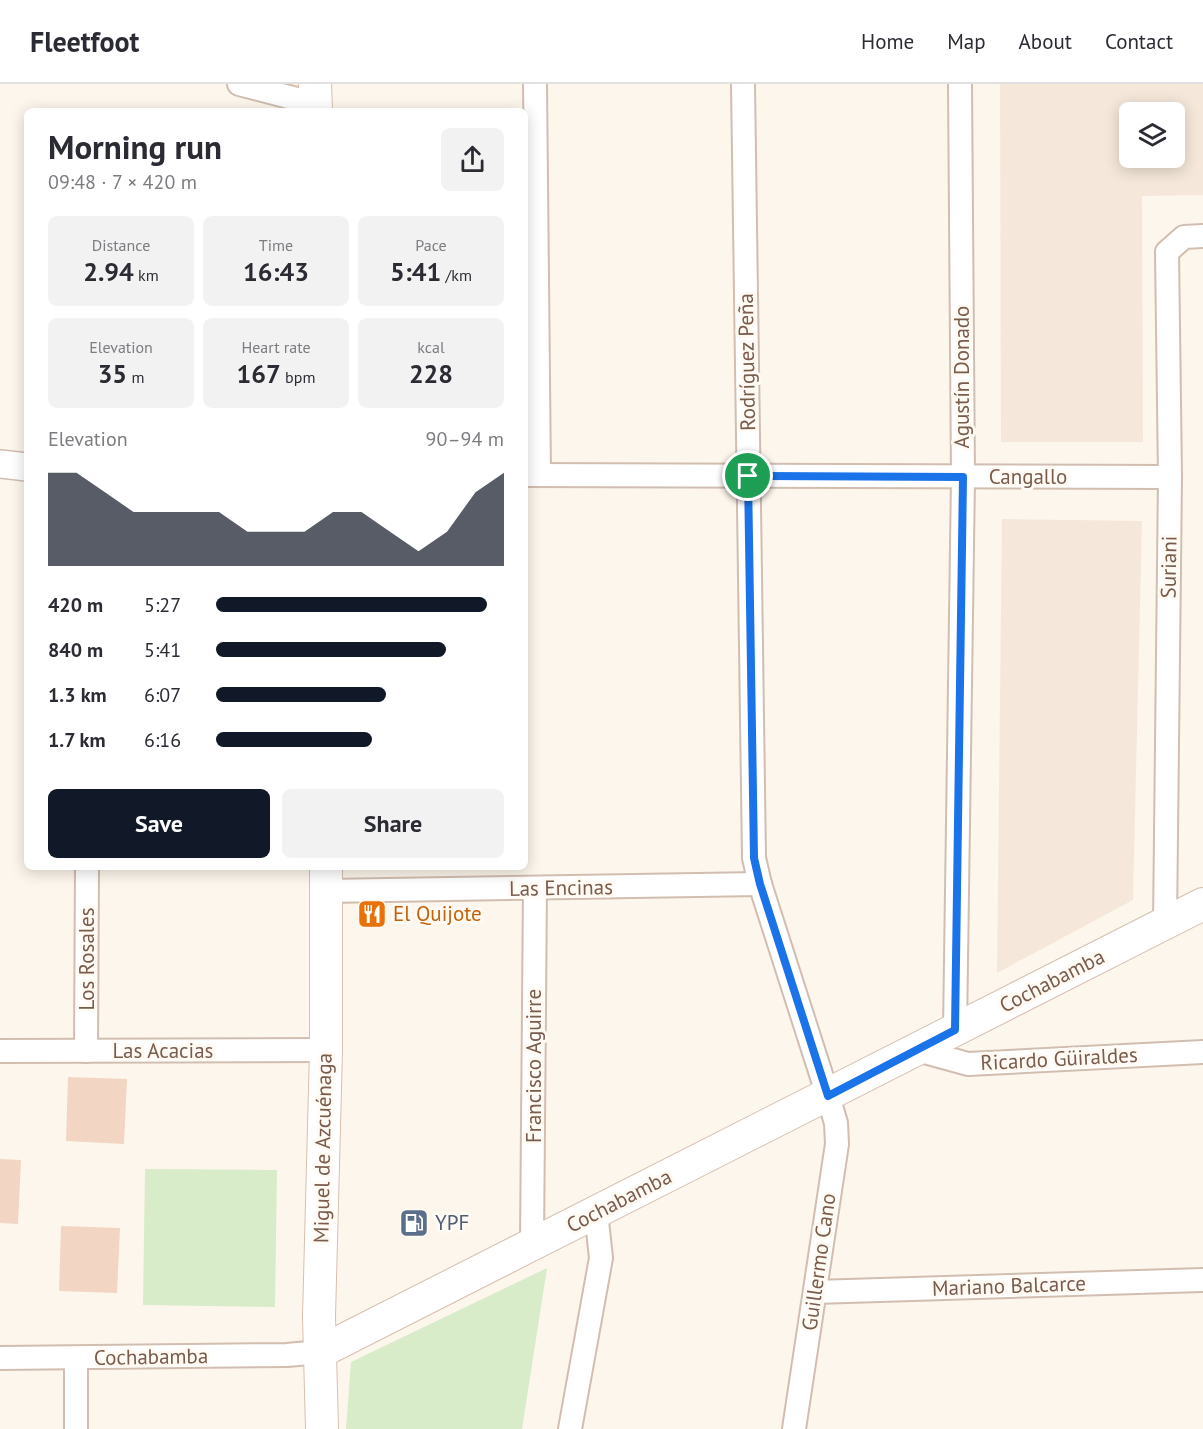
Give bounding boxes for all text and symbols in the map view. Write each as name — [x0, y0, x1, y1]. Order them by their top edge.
text: Fleetfoot — [30, 23, 139, 60]
text: Home — [861, 28, 914, 55]
text: Map — [947, 28, 986, 55]
text: About — [1019, 28, 1072, 55]
text: Contact — [1105, 28, 1173, 55]
map controls — [1119, 102, 1185, 168]
button: layers — [1119, 102, 1185, 168]
text: Morning run — [48, 125, 222, 168]
button: share — [441, 128, 504, 191]
text: 09:48 · 7 × 420 m — [48, 169, 197, 195]
text: Distance — [92, 235, 150, 255]
text: Time — [259, 235, 293, 255]
text: Pace — [415, 235, 447, 255]
text: 2.94 — [83, 255, 134, 288]
text: 16:43 — [243, 255, 309, 288]
text: 5:41 — [390, 255, 441, 288]
text: km — [134, 265, 159, 285]
text: /km — [441, 265, 472, 285]
street label: Rodríguez Peña — [732, 293, 761, 431]
street label: Agustín Donado — [948, 306, 975, 448]
text: Elevation — [89, 337, 153, 357]
text: Heart rate — [241, 337, 311, 357]
text: kcal — [417, 337, 445, 357]
text: 35 — [98, 357, 127, 390]
text: 167 — [237, 357, 281, 390]
text: 228 — [409, 357, 453, 390]
text: m — [127, 367, 144, 387]
text: bpm — [281, 367, 315, 387]
text: Elevation — [48, 426, 128, 452]
text: 90–94 m — [426, 426, 504, 452]
pin — [722, 450, 773, 501]
icon: arrive — [731, 459, 764, 492]
street label: Cangallo — [989, 463, 1067, 490]
street label: Suriani — [1154, 535, 1183, 599]
text: 420 m — [48, 592, 103, 618]
text: 5:27 — [144, 592, 181, 618]
text: 840 m — [48, 637, 103, 663]
text: 5:41 — [144, 637, 181, 663]
text: 1.3 km — [48, 682, 107, 708]
text: 6:07 — [144, 682, 181, 708]
text: 1.7 km — [48, 727, 106, 753]
text: 6:16 — [144, 727, 181, 753]
button: Save — [48, 789, 270, 858]
button: Share — [282, 789, 504, 858]
street label: Las Encinas — [509, 873, 613, 902]
restaurant icon: El Quijote — [356, 898, 388, 930]
place label: El Quijote — [393, 900, 482, 927]
street label: Los Rosales — [73, 908, 100, 1010]
street label: Cochabamba — [995, 943, 1109, 1019]
street label: Francisco Aguirre — [520, 989, 547, 1143]
street label: Las Acacias — [113, 1037, 213, 1064]
street label: Ricardo Güiraldes — [980, 1041, 1138, 1076]
street label: Miguel de Azcuénaga — [307, 1053, 338, 1243]
street label: Cochabamba — [562, 1163, 676, 1239]
street label: Guillermo Cano — [795, 1191, 842, 1332]
fuel station icon: YPF — [398, 1207, 430, 1239]
place label: YPF — [435, 1209, 469, 1236]
street label: Mariano Balcarce — [932, 1269, 1086, 1302]
street label: Cochabamba — [94, 1342, 208, 1371]

